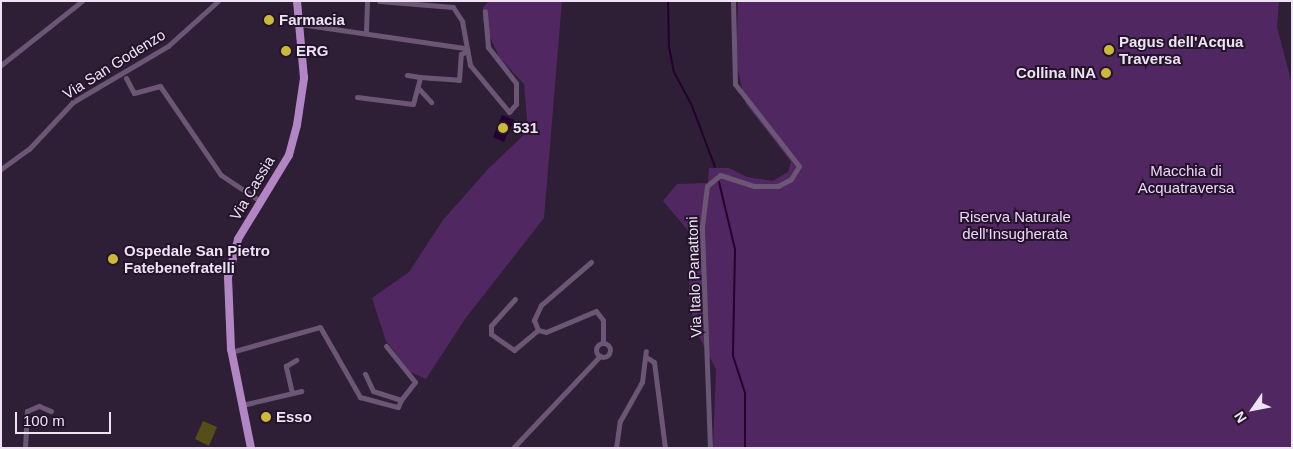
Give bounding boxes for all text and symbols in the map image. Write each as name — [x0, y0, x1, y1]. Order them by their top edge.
place label: Farmacia — [279, 11, 345, 29]
marker: Farmacia — [263, 14, 275, 26]
street label: Via San Godenzo — [59, 25, 169, 103]
place label: Pagus dell'Acqua Traversa — [1119, 32, 1243, 67]
place label: ERG — [296, 42, 329, 60]
marker: Pagus dell'Acqua Traversa — [1103, 44, 1115, 56]
marker: ERG — [280, 45, 292, 57]
place label: Collina INA — [1016, 64, 1096, 82]
marker: Collina INA — [1100, 67, 1112, 79]
place label: 531 — [513, 119, 538, 137]
marker: 531 — [497, 122, 509, 134]
street label: Via Cassia — [226, 153, 278, 223]
park label: Macchia di Acquatraversa — [1138, 161, 1234, 196]
park label: Riserva Naturale dell'Insugherata — [959, 207, 1071, 242]
street label: Via Italo Panattoni — [683, 216, 705, 338]
place label: Ospedale San Pietro Fatebenefratelli — [124, 241, 270, 276]
marker: Ospedale San Pietro Fatebenefratelli — [106, 252, 120, 266]
north arrow — [1228, 384, 1278, 434]
scale bar — [18, 402, 114, 434]
place label: Esso — [276, 408, 312, 426]
text: N — [1231, 409, 1250, 426]
marker: Esso — [260, 411, 272, 423]
text: 100 m — [23, 412, 65, 429]

